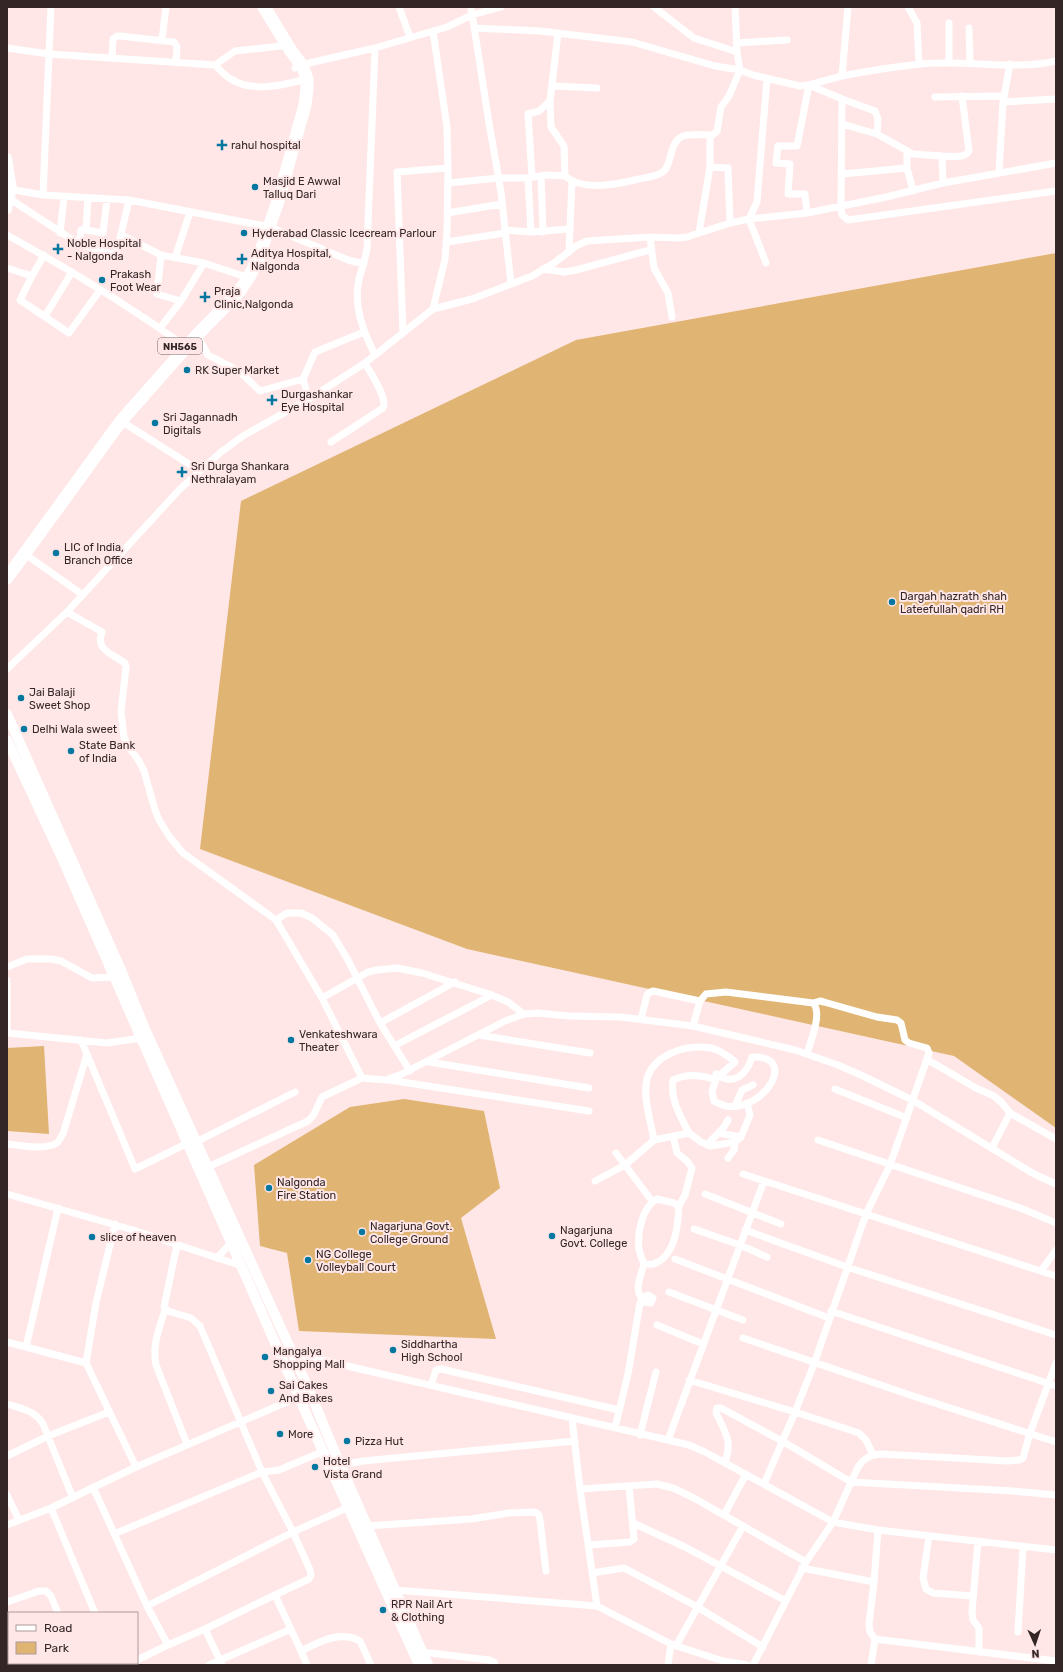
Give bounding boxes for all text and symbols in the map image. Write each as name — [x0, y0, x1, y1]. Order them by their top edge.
marker: rahul hospital — [216, 139, 228, 151]
place label: rahul hospital — [231, 139, 301, 152]
place label: Masjid E Awwal Talluq Dari — [263, 175, 341, 201]
marker: Masjid E Awwal Talluq Dari — [250, 182, 260, 192]
place label: Hyderabad Classic Icecream Parlour — [252, 227, 437, 240]
marker: Hyderabad Classic Icecream Parlour — [239, 228, 249, 238]
place label: Noble Hospital - Nalgonda — [67, 237, 141, 263]
marker: Noble Hospital - Nalgonda — [52, 243, 64, 255]
place label: Aditya Hospital, Nalgonda — [251, 247, 331, 273]
marker: Aditya Hospital, Nalgonda — [236, 253, 248, 265]
place label: Prakash Foot Wear — [110, 268, 162, 294]
marker: Prakash Foot Wear — [97, 275, 107, 285]
place label: Praja Clinic,Nalgonda — [214, 285, 293, 311]
marker: Praja Clinic,Nalgonda — [199, 291, 211, 303]
road number: NH565 — [158, 338, 202, 354]
place label: RK Super Market — [195, 364, 280, 377]
marker: RK Super Market — [182, 365, 192, 375]
place label: Durgashankar Eye Hospital — [281, 388, 354, 414]
marker: Durgashankar Eye Hospital — [266, 394, 278, 406]
place label: Sri Jagannadh Digitals — [163, 411, 238, 437]
marker: Sri Jagannadh Digitals — [150, 418, 160, 428]
place label: Sri Durga Shankara Nethralayam — [191, 460, 289, 486]
marker: Sri Durga Shankara Nethralayam — [176, 466, 188, 478]
place label: LIC of India, Branch Office — [64, 541, 133, 567]
marker: LIC of India, Branch Office — [51, 548, 61, 558]
place label: Dargah hazrath shah Lateefullah qadri RH — [900, 590, 1007, 616]
marker: Dargah hazrath shah Lateefullah qadri RH — [887, 597, 897, 607]
place label: Jai Balaji Sweet Shop — [29, 686, 90, 712]
marker: Jai Balaji Sweet Shop — [16, 693, 26, 703]
place label: Delhi Wala sweet — [32, 723, 118, 736]
marker: Delhi Wala sweet — [19, 724, 29, 734]
place label: State Bank of India — [79, 739, 135, 765]
marker: State Bank of India — [66, 746, 76, 756]
place label: Venkateshwara Theater — [299, 1028, 378, 1054]
marker: Venkateshwara Theater — [286, 1035, 296, 1045]
place label: Nalgonda Fire Station — [277, 1176, 336, 1202]
marker: Nalgonda Fire Station — [264, 1183, 274, 1193]
place label: Nagarjuna Govt. College Ground — [370, 1220, 452, 1246]
place label: Nagarjuna Govt. College — [560, 1224, 627, 1250]
marker: Nagarjuna Govt. College Ground — [357, 1227, 367, 1237]
place label: slice of heaven — [100, 1231, 176, 1244]
marker: Nagarjuna Govt. College — [547, 1231, 557, 1241]
marker: slice of heaven — [87, 1232, 97, 1242]
place label: NG College Volleyball Court — [316, 1248, 396, 1274]
marker: NG College Volleyball Court — [303, 1255, 313, 1265]
place label: Siddhartha High School — [401, 1338, 462, 1364]
place label: Mangalya Shopping Mall — [273, 1345, 345, 1371]
marker: Siddhartha High School — [388, 1345, 398, 1355]
marker: Mangalya Shopping Mall — [260, 1352, 270, 1362]
place label: Sai Cakes And Bakes — [279, 1379, 333, 1405]
marker: Sai Cakes And Bakes — [266, 1386, 276, 1396]
place label: More — [288, 1428, 313, 1441]
marker: More — [275, 1429, 285, 1439]
place label: Pizza Hut — [355, 1435, 404, 1448]
marker: Pizza Hut — [342, 1436, 352, 1446]
place label: Hotel Vista Grand — [323, 1455, 382, 1481]
marker: Hotel Vista Grand — [310, 1462, 320, 1472]
place label: RPR Nail Art & Clothing — [391, 1598, 453, 1624]
marker: RPR Nail Art & Clothing — [378, 1605, 388, 1615]
legend — [8, 1612, 138, 1664]
text: Road — [44, 1621, 72, 1635]
north arrow — [1015, 1624, 1055, 1664]
text: Park — [44, 1641, 70, 1655]
text: N — [1031, 1647, 1040, 1660]

